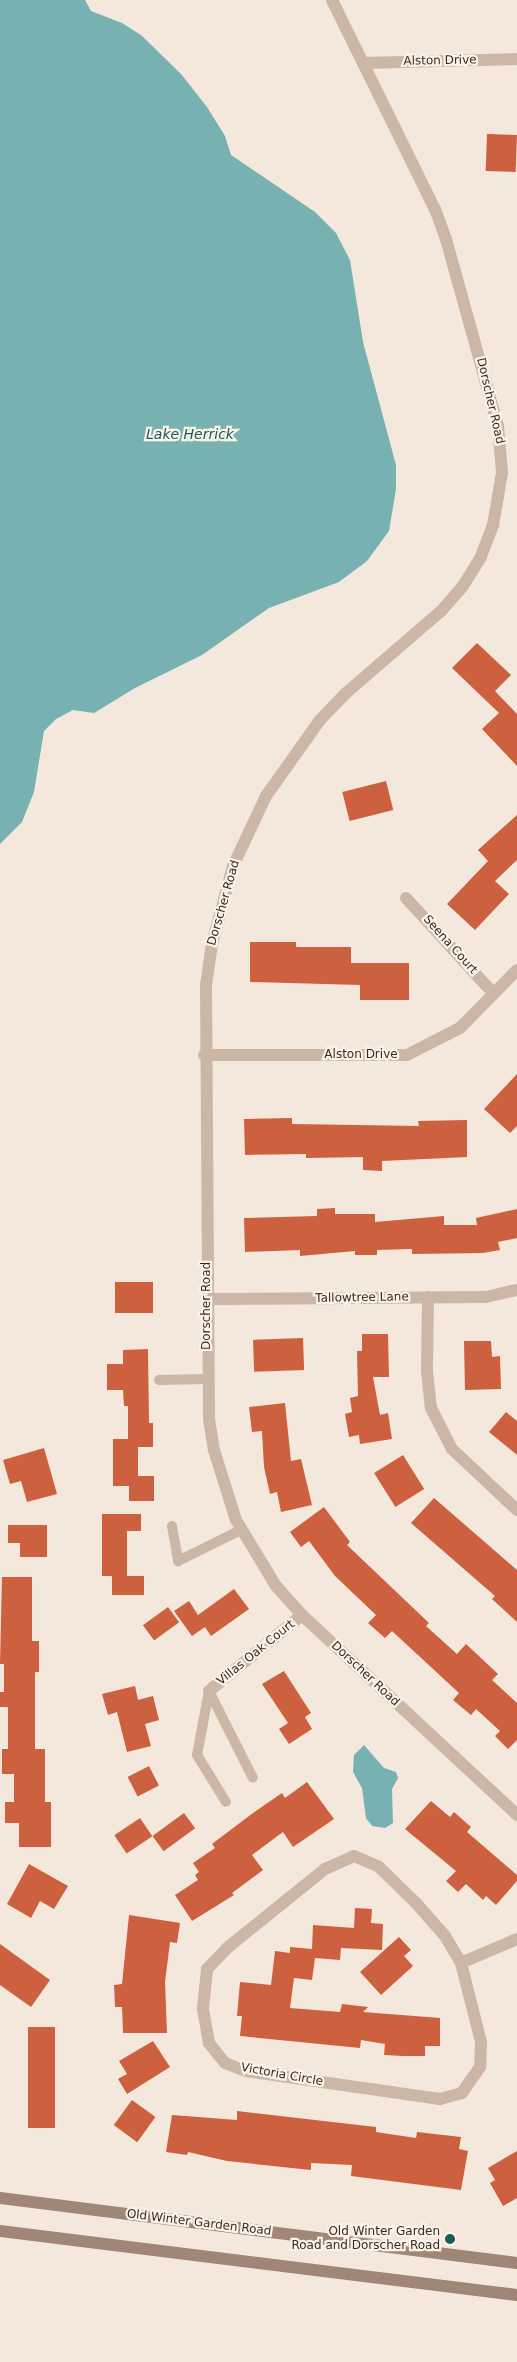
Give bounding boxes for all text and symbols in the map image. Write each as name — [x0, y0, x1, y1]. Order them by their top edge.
street label: Alston Drive — [403, 53, 477, 69]
street label: Dorscher Road — [473, 356, 507, 446]
water label: Lake Herrick — [146, 426, 234, 442]
street label: Dorscher Road — [205, 859, 243, 947]
street label: Seena Court — [420, 913, 480, 977]
street label: Alston Drive — [324, 1048, 398, 1062]
street label: Dorscher Road — [200, 1262, 214, 1350]
street label: Tallowtree Lane — [315, 1290, 409, 1306]
street label: Villas Oak Court — [214, 1617, 298, 1689]
street label: Dorscher Road — [328, 1639, 402, 1709]
street label: Victoria Circle — [240, 2061, 324, 2089]
street label: Old Winter Garden Road — [126, 2207, 272, 2239]
place label: Old Winter Garden Road and Dorscher Road — [291, 2225, 440, 2253]
marker: Old Winter Garden Road and Dorscher Road — [444, 2233, 456, 2245]

